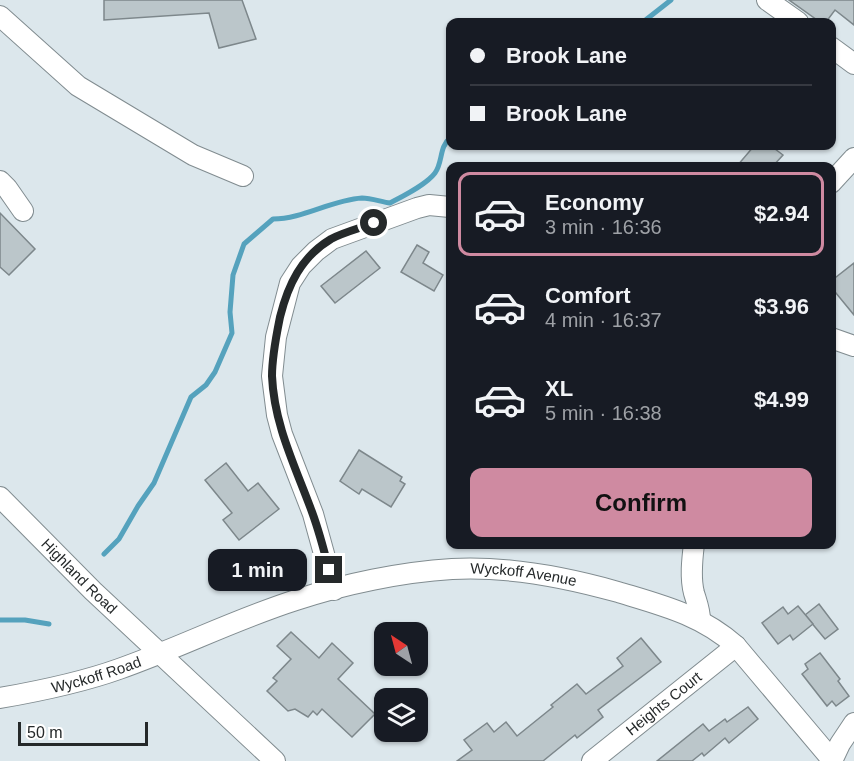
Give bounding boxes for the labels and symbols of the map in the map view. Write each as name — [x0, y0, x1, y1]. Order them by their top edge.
route start — [360, 209, 387, 236]
street label: Highland Road — [38, 535, 121, 617]
callout: 1 min — [209, 549, 308, 591]
route end — [315, 556, 342, 583]
street label: Wyckoff Avenue — [470, 559, 578, 589]
north arrow — [374, 622, 428, 676]
street label: Wyckoff Road — [50, 653, 143, 696]
street label: Heights Court — [622, 667, 705, 738]
scale bar — [18, 719, 148, 746]

